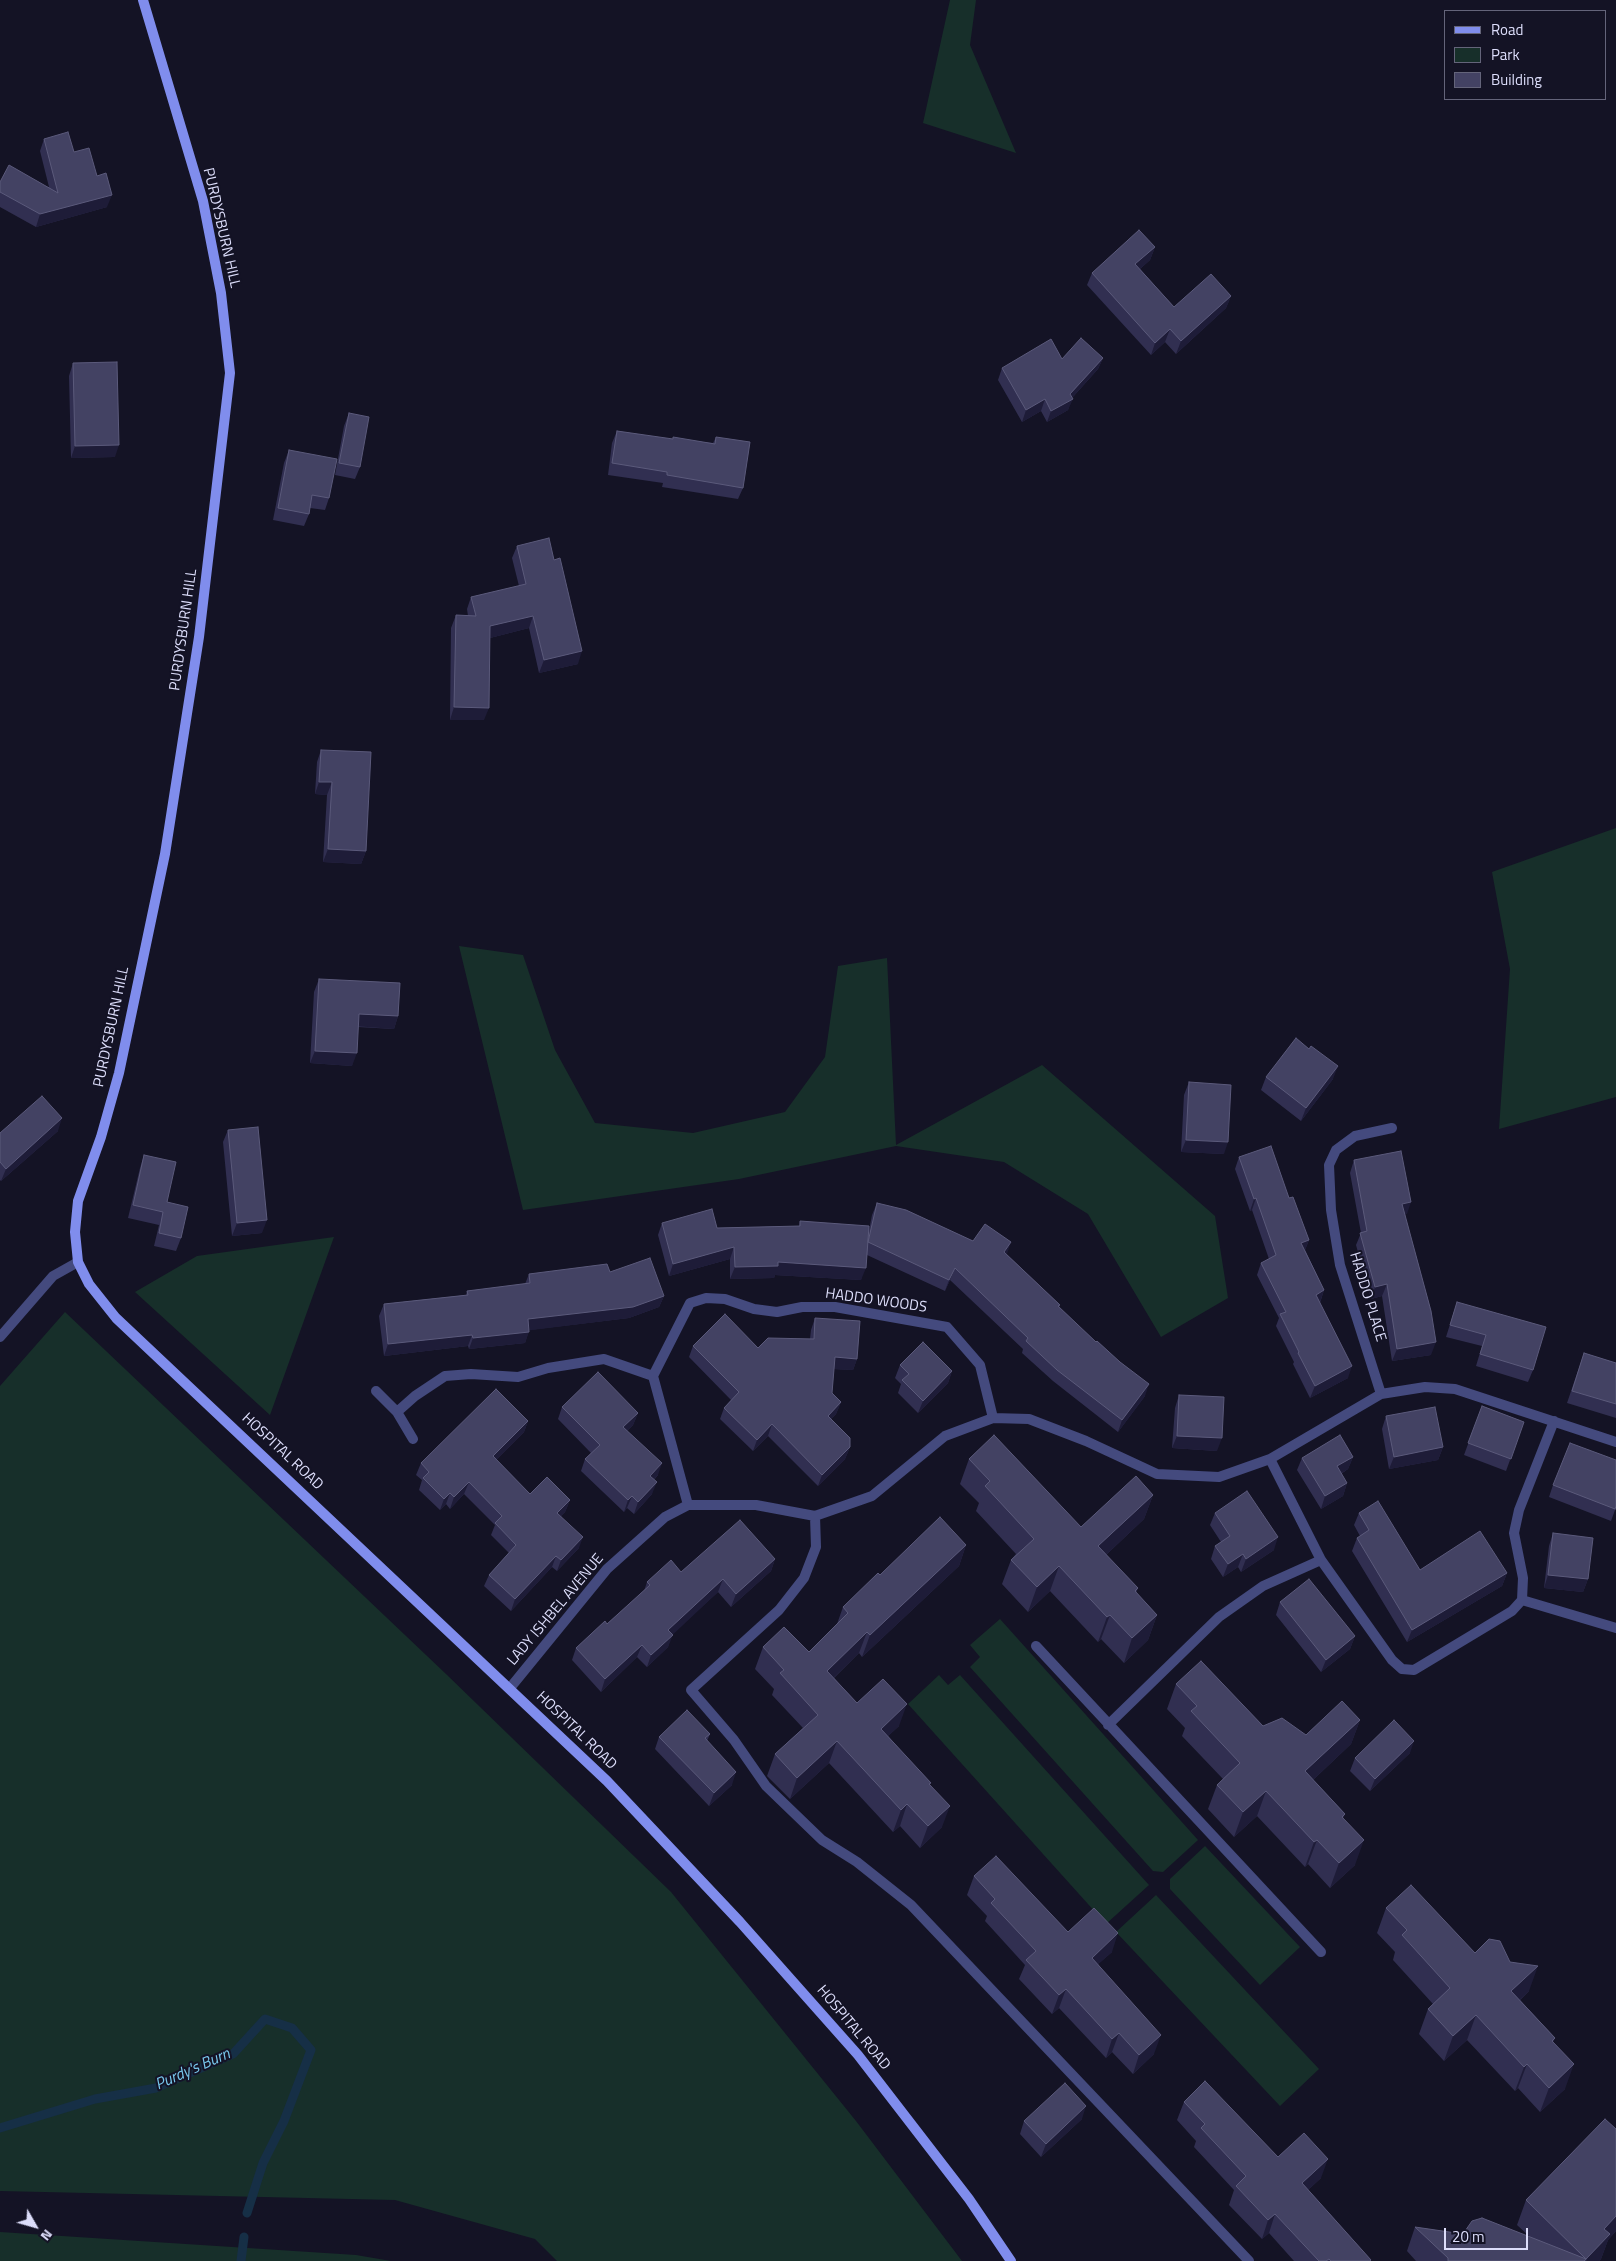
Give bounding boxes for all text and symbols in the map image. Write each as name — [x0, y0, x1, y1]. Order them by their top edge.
legend — [1444, 10, 1606, 100]
text: Road — [1491, 18, 1523, 41]
text: Park — [1491, 43, 1520, 66]
text: Building — [1491, 68, 1542, 91]
street label: PURDYSBURN HILL — [198, 166, 244, 290]
street label: PURDYSBURN HILL — [167, 568, 201, 692]
street label: PURDYSBURN HILL — [90, 965, 134, 1089]
street label: HADDO PLACE — [1345, 1250, 1389, 1344]
street label: HADDO WOODS — [824, 1285, 928, 1317]
street label: HOSPITAL ROAD — [237, 1410, 327, 1494]
street label: LADY ISHBEL AVENUE — [504, 1550, 608, 1670]
street label: HOSPITAL ROAD — [532, 1688, 620, 1774]
street label: HOSPITAL ROAD — [812, 1982, 894, 2074]
water label: Purdy's Burn — [153, 2045, 233, 2095]
north arrow — [10, 2201, 60, 2251]
scale bar — [1446, 2218, 1530, 2250]
text: N — [36, 2225, 58, 2246]
text: 20 m — [1452, 2225, 1485, 2248]

